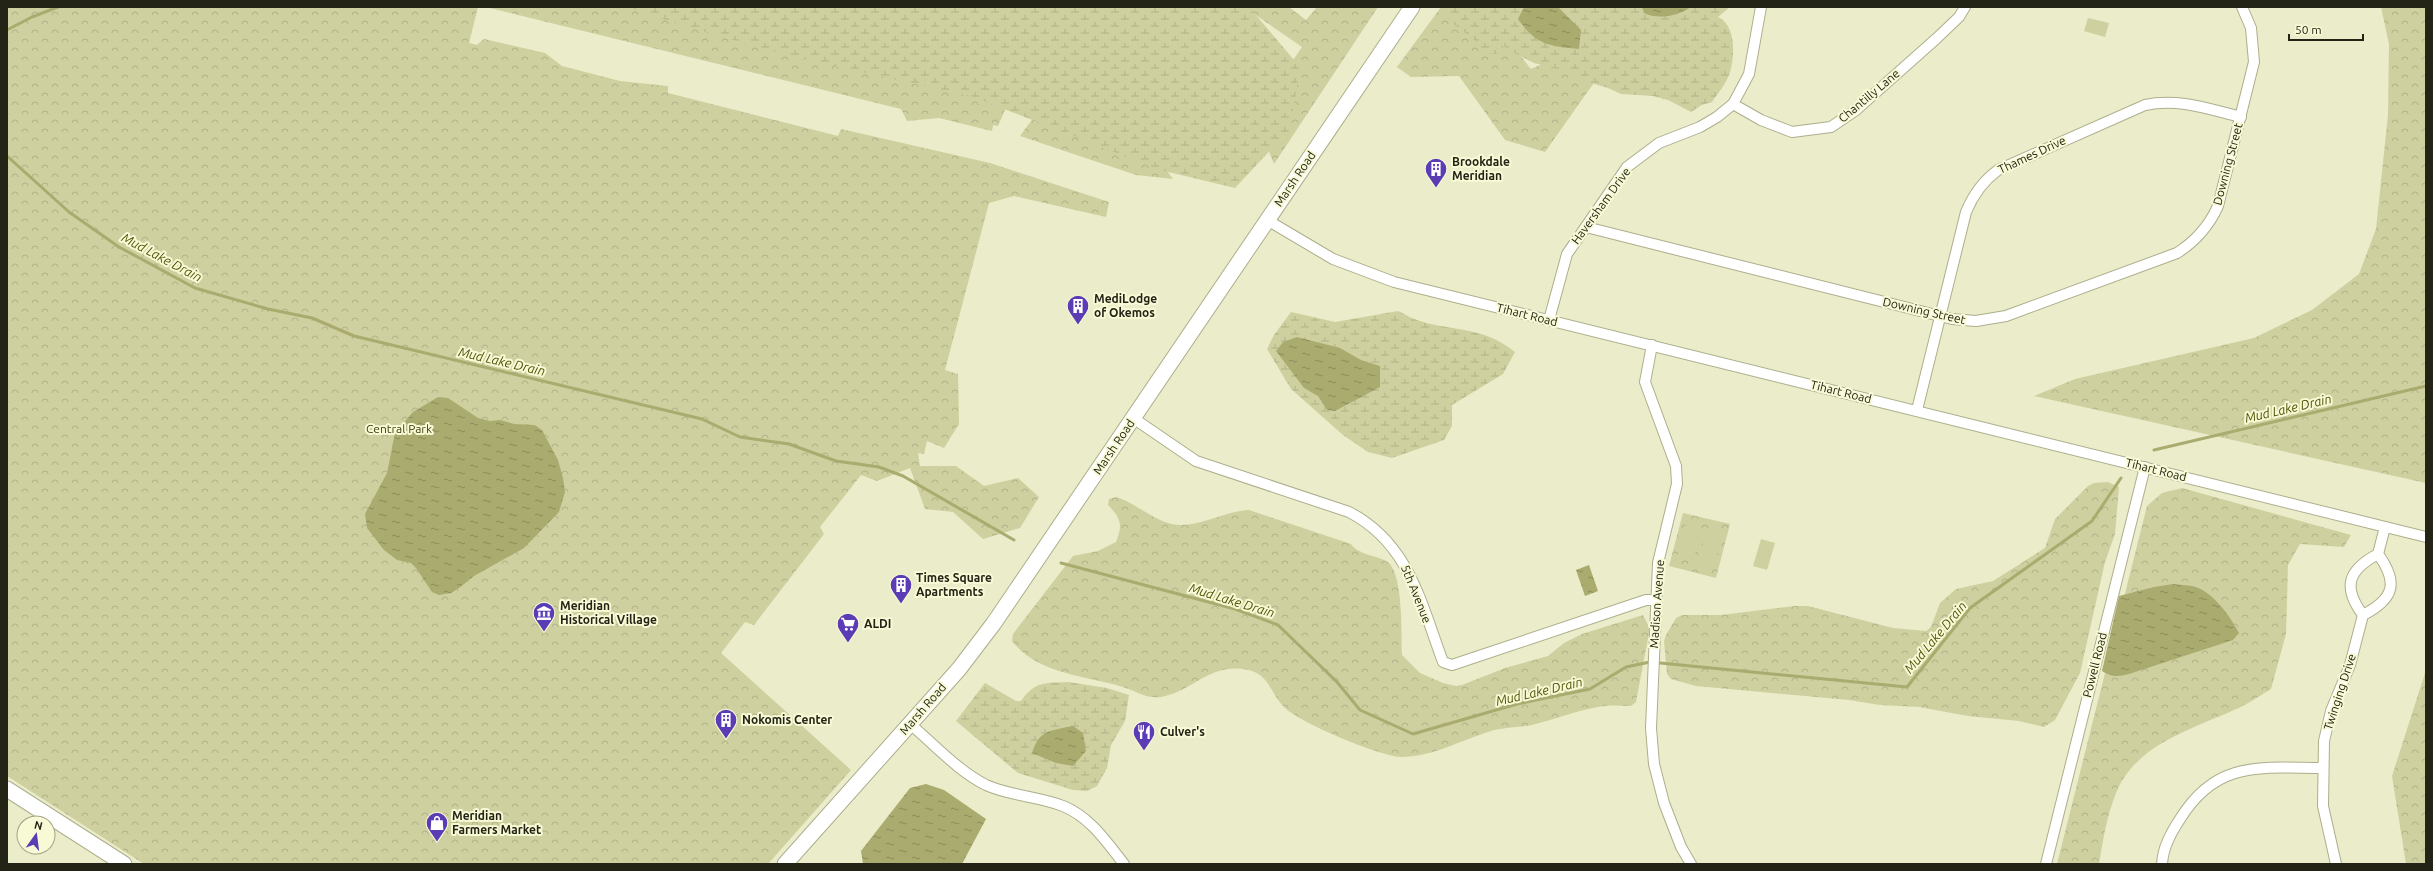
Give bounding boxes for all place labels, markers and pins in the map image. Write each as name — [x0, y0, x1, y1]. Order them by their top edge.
place label: Brookdale Meridian — [1452, 155, 1510, 182]
building icon: Brookdale Meridian — [1423, 156, 1449, 189]
place label: MediLodge of Okemos — [1094, 292, 1157, 319]
building icon: MediLodge of Okemos — [1065, 293, 1091, 326]
place label: Times Square Apartments — [916, 571, 992, 598]
building icon: Times Square Apartments — [888, 572, 914, 605]
place label: Meridian Historical Village — [560, 599, 657, 626]
museum icon: Meridian Historical Village — [531, 600, 557, 633]
supermarket icon: ALDI — [835, 611, 861, 644]
place label: ALDI — [864, 617, 891, 630]
building icon: Nokomis Center — [713, 707, 739, 740]
place label: Nokomis Center — [742, 713, 832, 726]
restaurant icon: Culver's — [1131, 719, 1157, 752]
place label: Culver's — [1160, 725, 1205, 738]
place label: Meridian Farmers Market — [452, 809, 541, 836]
shop icon: Meridian Farmers Market — [424, 810, 450, 843]

